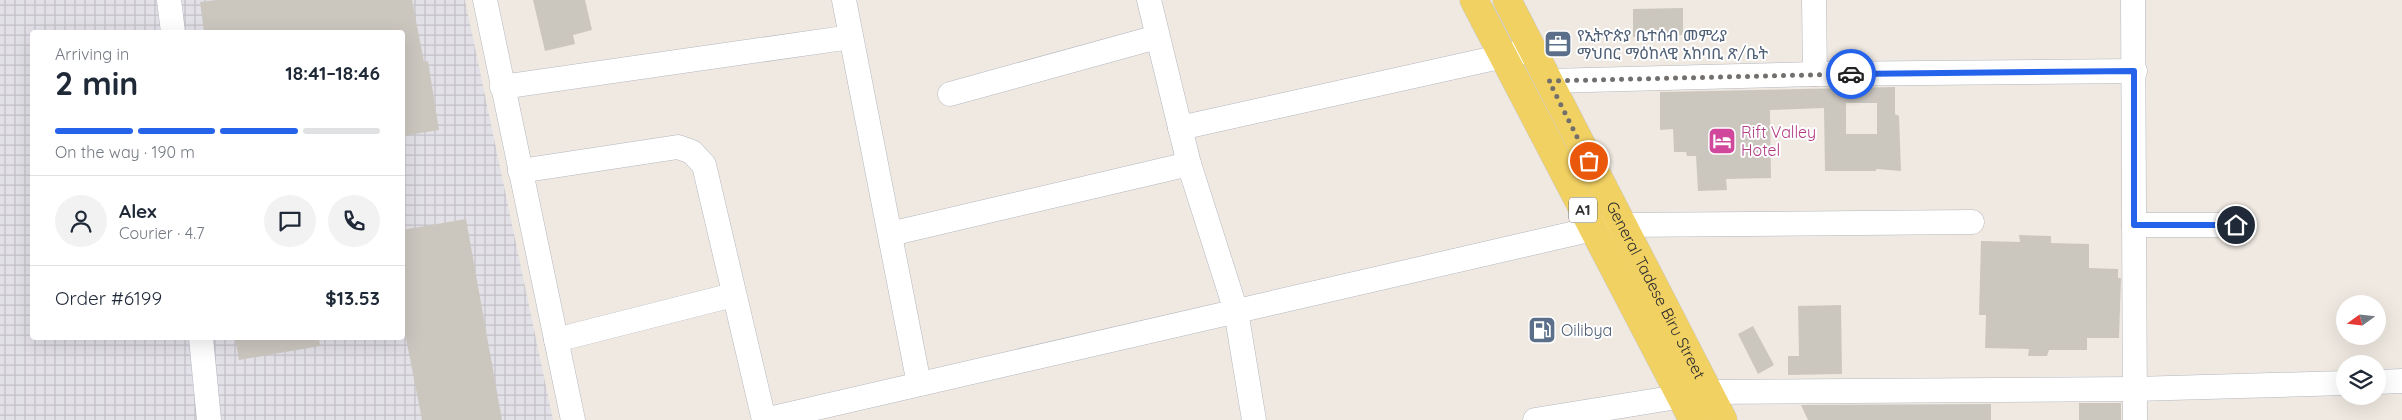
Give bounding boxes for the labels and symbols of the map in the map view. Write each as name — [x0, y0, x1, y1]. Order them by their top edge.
place label: የኢትዮጵያ ቤተሰብ መምሪያ ማህበር ማዕከላዊ አከባቢ ጽ/ቤት — [1577, 25, 1768, 63]
office icon: የኢትዮጵያ ቤተሰብ መምሪያ ማህበር ማዕከላዊ አከባቢ ጽ/ቤት — [1543, 29, 1573, 59]
courier — [1826, 49, 1876, 99]
place label: Rift Valley Hotel — [1741, 122, 1816, 160]
hotel icon: Rift Valley Hotel — [1707, 126, 1737, 156]
pin — [1568, 140, 1610, 182]
road number: A1 — [1569, 198, 1597, 222]
street label: General Tadese Biru Street — [1602, 198, 1710, 382]
pin — [2215, 204, 2257, 246]
north arrow — [2336, 295, 2386, 345]
fuel station icon: Oilibya — [1527, 315, 1557, 345]
place label: Oilibya — [1561, 320, 1612, 340]

